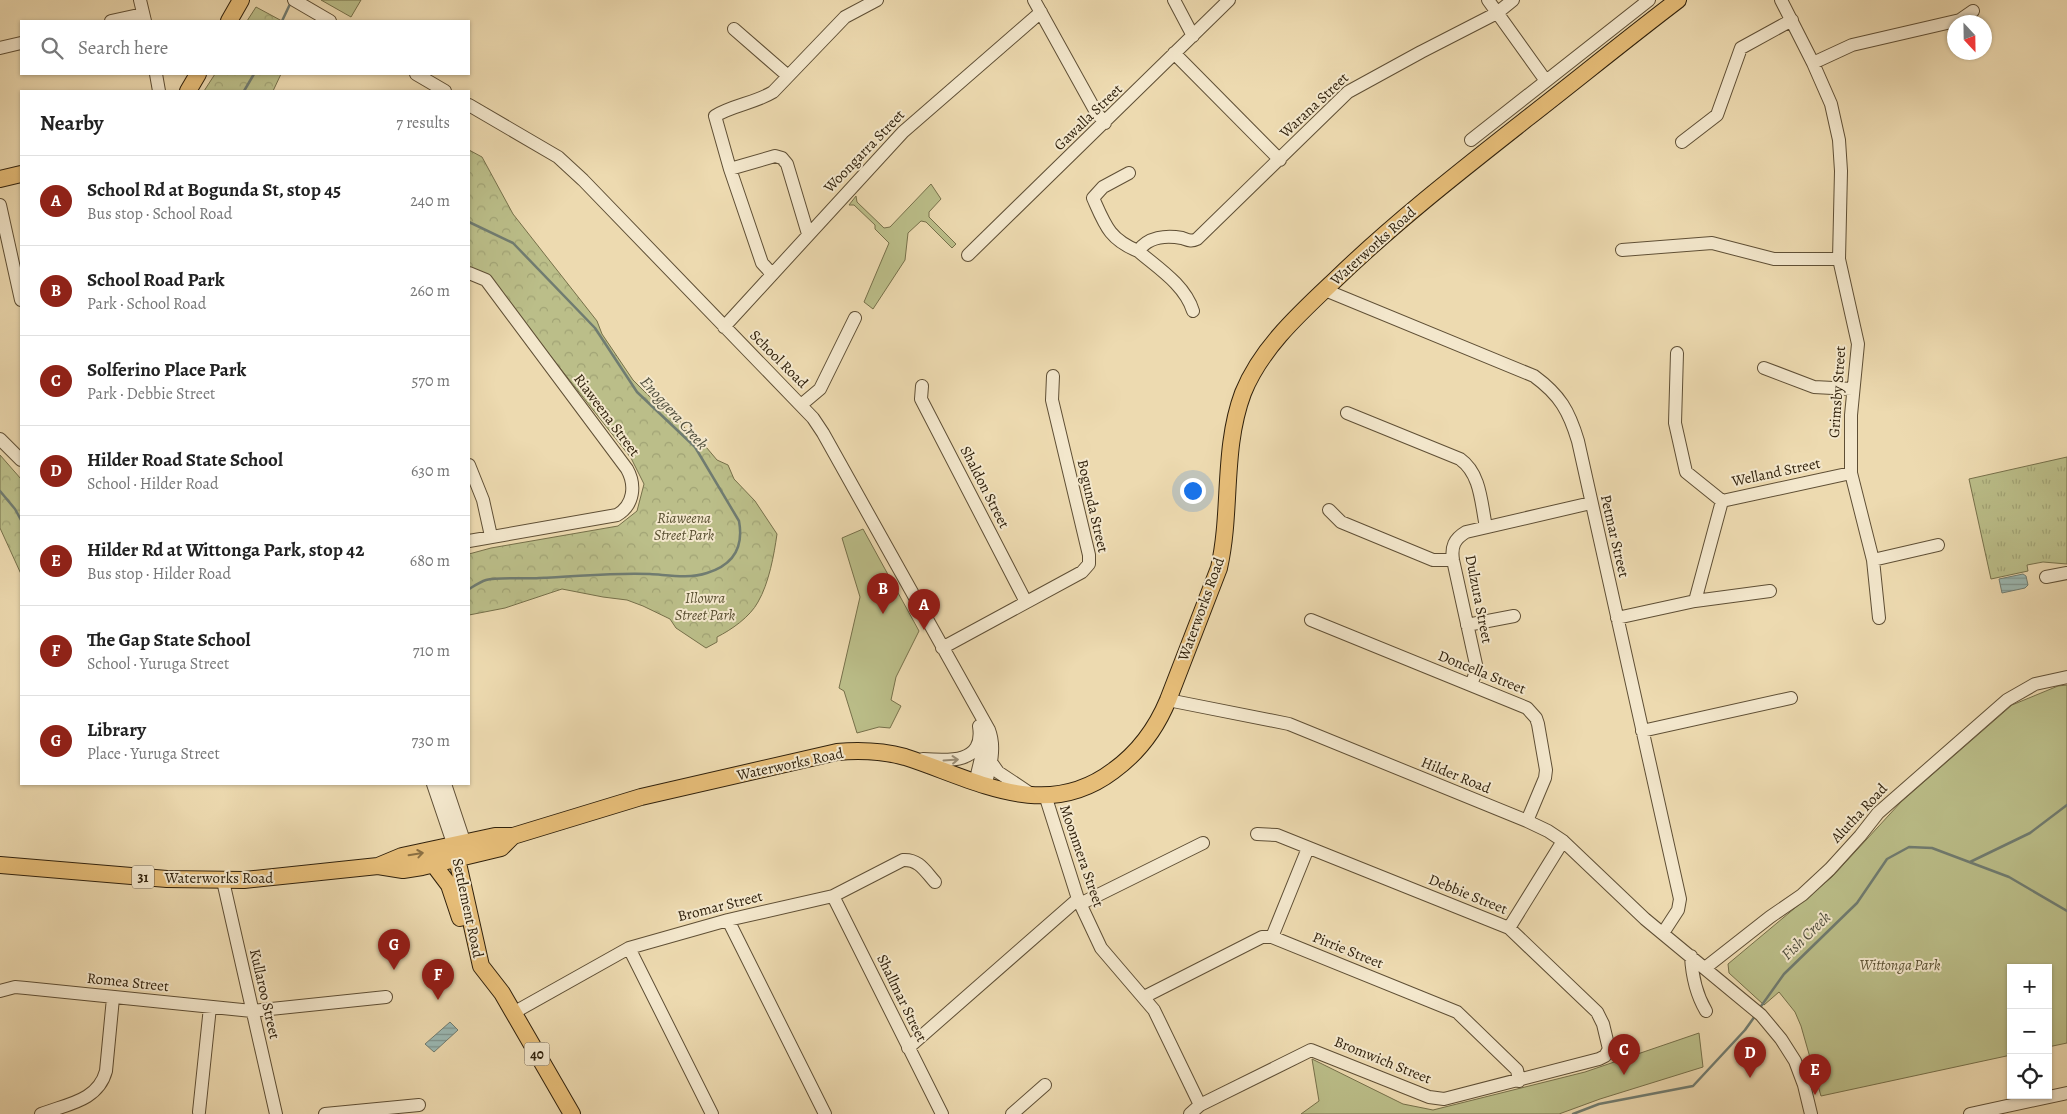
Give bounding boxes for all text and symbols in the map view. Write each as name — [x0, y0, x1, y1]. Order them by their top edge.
north arrow — [1947, 15, 1992, 60]
search box — [20, 20, 470, 75]
icon: search — [38, 34, 66, 62]
text: Search here — [78, 35, 168, 61]
street label: Warana Street — [1274, 68, 1353, 143]
street label: Gawalla Street — [1049, 79, 1127, 155]
street label: Woongarra Street — [818, 105, 909, 198]
text: Nearby — [40, 109, 103, 137]
text: 7 results — [396, 112, 450, 134]
text: School Rd at Bogunda St, stop 45 — [87, 177, 341, 203]
text: A — [51, 190, 61, 212]
text: 240 m — [410, 190, 450, 212]
street label: Waterworks Road — [1325, 202, 1421, 290]
text: Bus stop · School Road — [87, 203, 232, 225]
text: School Road Park — [87, 267, 225, 293]
text: B — [51, 280, 61, 302]
text: 260 m — [410, 280, 450, 302]
text: Park · School Road — [87, 293, 206, 315]
street label: School Road — [745, 325, 813, 393]
street label: Grimsby Street — [1824, 345, 1850, 439]
text: Solferino Place Park — [87, 357, 246, 383]
text: C — [51, 370, 61, 392]
text: 570 m — [411, 370, 450, 392]
street label: Riaweena Street — [569, 370, 645, 461]
water label: Enoggera Creek — [635, 372, 713, 454]
text: Park · Debbie Street — [87, 383, 215, 405]
street label: Shaldon Street — [956, 442, 1014, 532]
text: Hilder Road State School — [87, 447, 283, 473]
street label: Welland Street — [1729, 453, 1822, 491]
street label: Bogunda Street — [1073, 457, 1113, 555]
text: D — [50, 460, 62, 482]
text: 630 m — [411, 460, 450, 482]
text: School · Hilder Road — [87, 473, 219, 495]
your location — [1180, 478, 1206, 504]
street label: Petmar Street — [1596, 493, 1634, 579]
park label: Riaweena Street Park — [654, 508, 715, 545]
text: Hilder Rd at Wittonga Park, stop 42 — [87, 537, 364, 563]
text: E — [51, 550, 61, 572]
text: 680 m — [410, 550, 450, 572]
street label: Dulzura Street — [1461, 553, 1497, 645]
street label: Waterworks Road — [1173, 554, 1229, 664]
text: Bus stop · Hilder Road — [87, 563, 231, 585]
pin: B — [867, 573, 899, 614]
park label: Illowra Street Park — [675, 588, 736, 625]
pin: A — [908, 589, 940, 630]
text: The Gap State School — [87, 627, 251, 653]
text: F — [52, 640, 60, 662]
text: 710 m — [413, 640, 450, 662]
street label: Doncella Street — [1435, 645, 1529, 699]
text: School · Yuruga Street — [87, 653, 229, 675]
text: Library — [87, 717, 146, 743]
text: G — [51, 730, 61, 752]
text: 730 m — [412, 730, 450, 752]
text: Place · Yuruga Street — [87, 743, 220, 765]
street label: Waterworks Road — [734, 743, 846, 785]
street label: Hilder Road — [1418, 752, 1495, 798]
one-way arrow — [943, 755, 959, 764]
street label: Alutha Road — [1826, 778, 1892, 848]
street label: Moonmera Street — [1055, 802, 1109, 910]
one-way arrow — [407, 849, 423, 859]
street label: Settlement Road — [448, 856, 488, 961]
road number: 31 — [132, 866, 154, 889]
street label: Waterworks Road — [164, 868, 274, 888]
street label: Debbie Street — [1426, 869, 1510, 919]
street label: Bromar Street — [675, 886, 765, 926]
water label: Fish Creek — [1776, 907, 1836, 965]
street label: Pirrie Street — [1310, 927, 1386, 973]
pin: G — [378, 929, 410, 970]
street label: Kullaroo Street — [245, 947, 285, 1041]
street label: Shallmar Street — [872, 951, 932, 1045]
park label: Wittonga Park — [1860, 955, 1941, 975]
pin: F — [422, 959, 454, 1000]
map controls — [2007, 964, 2052, 1099]
button: + — [2007, 964, 2052, 1009]
street label: Romea Street — [86, 968, 170, 996]
button: − — [2007, 1009, 2052, 1054]
street label: Bromwich Street — [1331, 1031, 1435, 1089]
pin: C — [1608, 1034, 1640, 1075]
pin: D — [1734, 1037, 1766, 1078]
road number: 40 — [524, 1042, 550, 1066]
pin: E — [1799, 1054, 1831, 1095]
button: locate — [2007, 1054, 2052, 1099]

